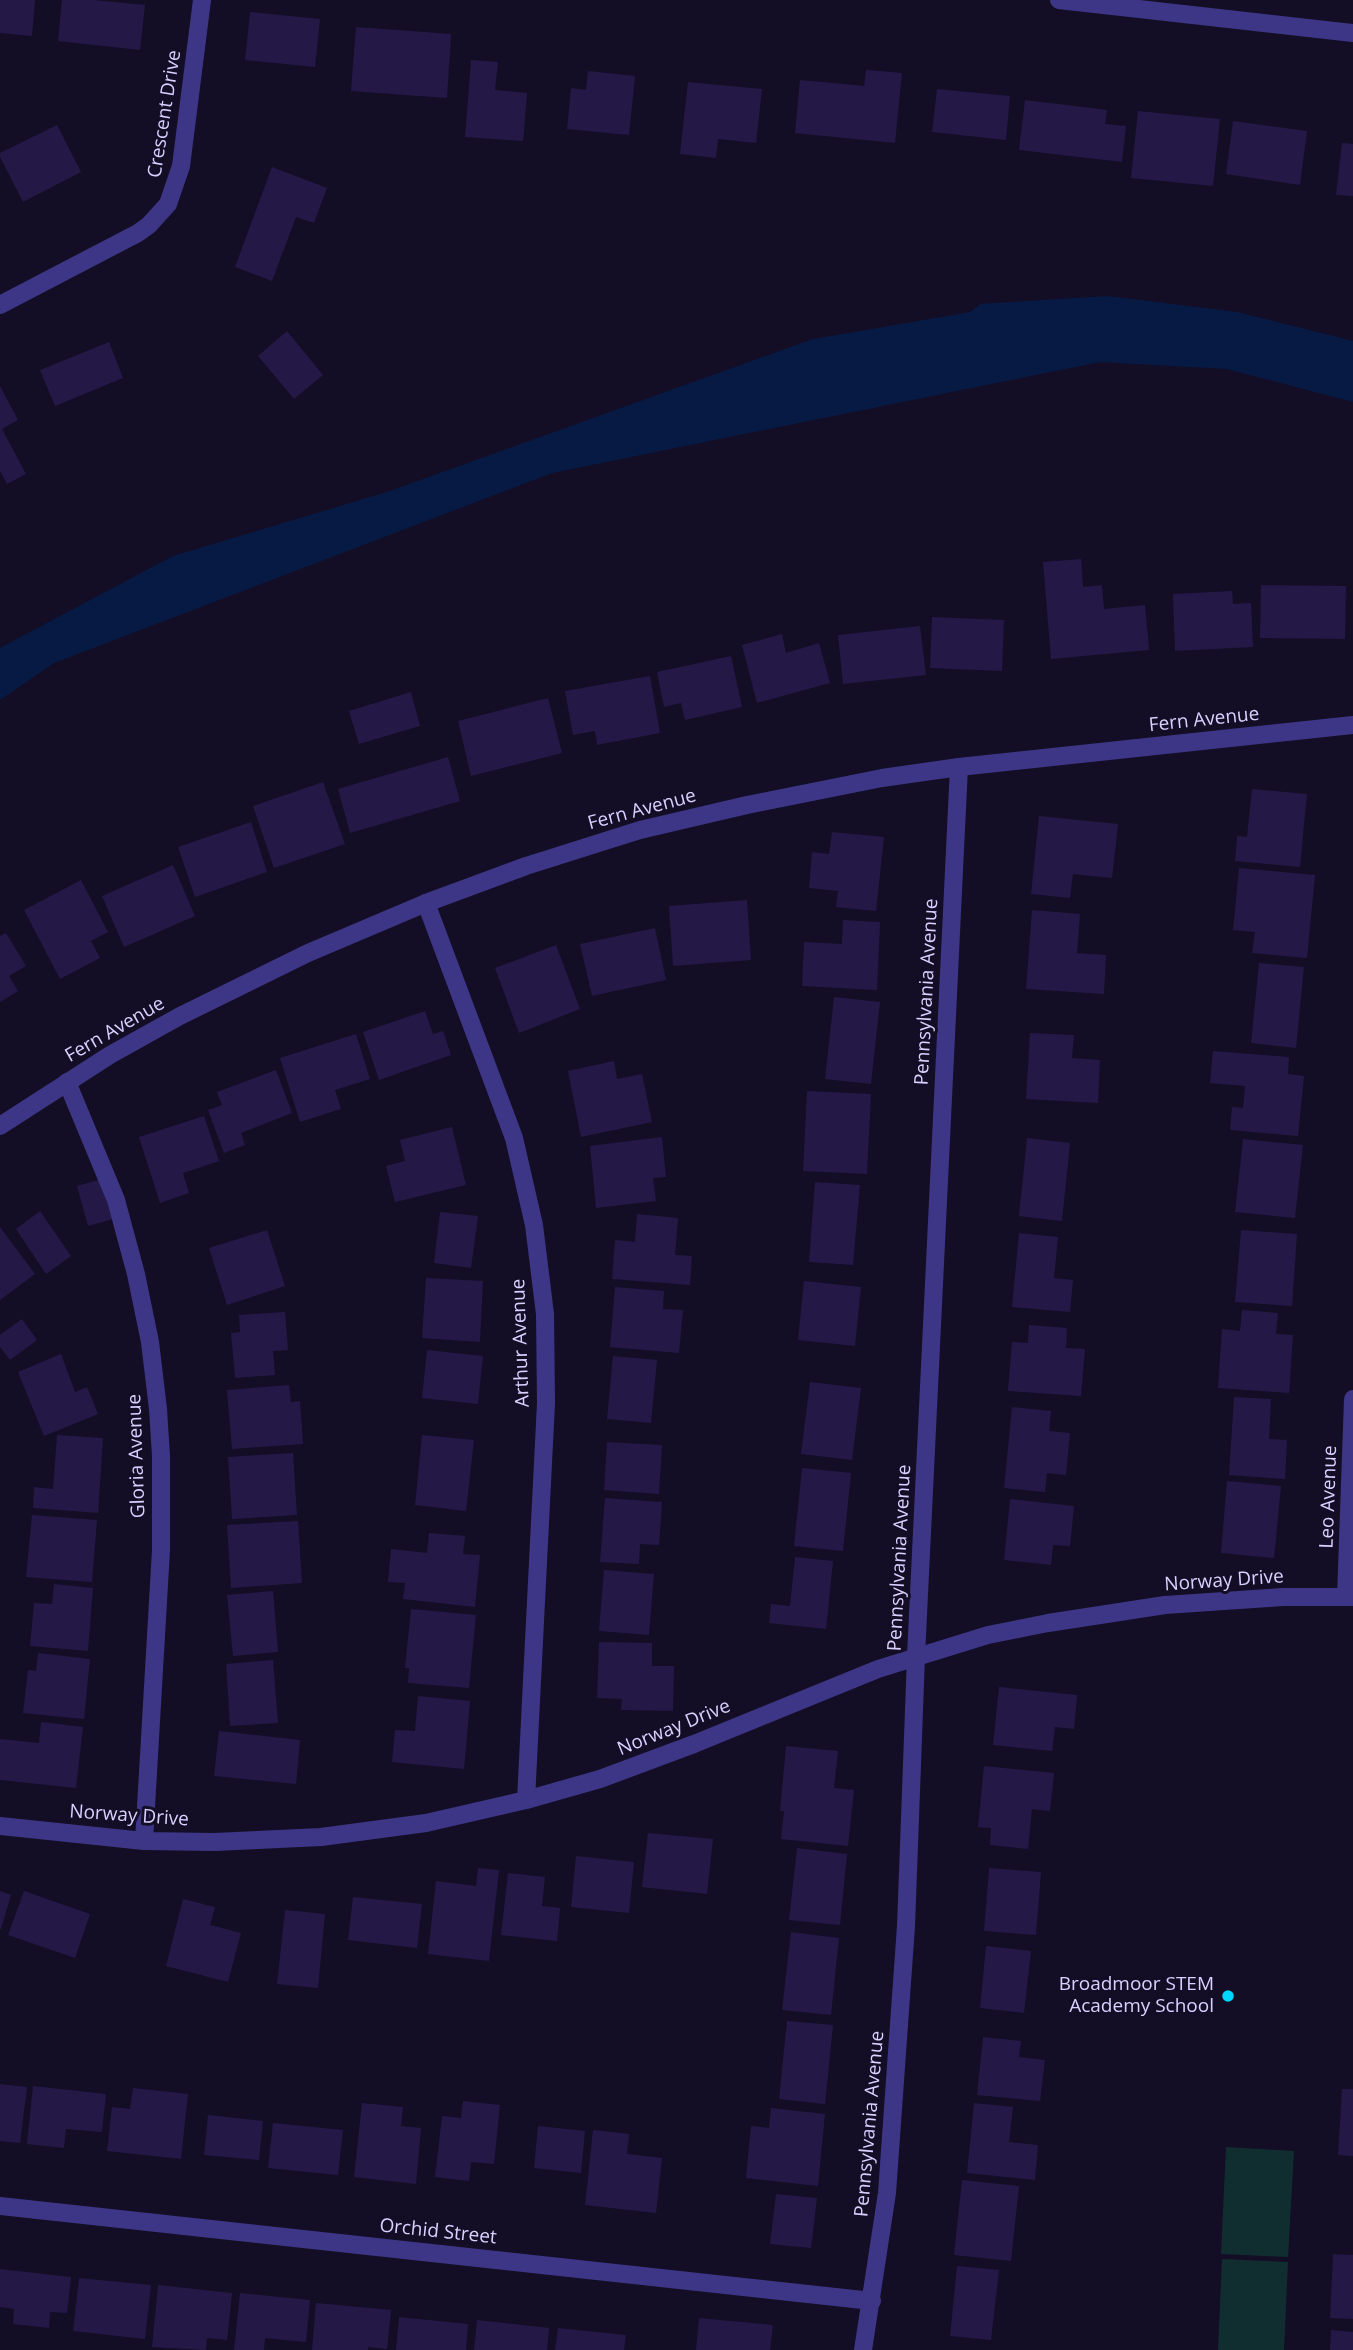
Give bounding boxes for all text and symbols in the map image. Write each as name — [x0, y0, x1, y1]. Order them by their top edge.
street label: Crescent Drive — [144, 48, 186, 180]
street label: Fern Avenue — [1148, 703, 1260, 737]
street label: Fern Avenue — [585, 785, 699, 835]
street label: Pennsylvania Avenue — [911, 898, 943, 1086]
street label: Fern Avenue — [61, 992, 169, 1068]
street label: Arthur Avenue — [507, 1278, 535, 1408]
street label: Gloria Avenue — [123, 1394, 151, 1518]
street label: Leo Avenue — [1316, 1445, 1342, 1549]
street label: Pennsylvania Avenue — [884, 1464, 916, 1652]
street label: Norway Drive — [1163, 1565, 1285, 1597]
street label: Norway Drive — [614, 1695, 734, 1761]
street label: Norway Drive — [68, 1800, 190, 1832]
place label: Broadmoor STEM Academy School — [1059, 1974, 1214, 2018]
marker: Broadmoor STEM Academy School — [1220, 1988, 1236, 2004]
street label: Pennsylvania Avenue — [850, 2030, 890, 2218]
street label: Orchid Street — [378, 2215, 498, 2249]

